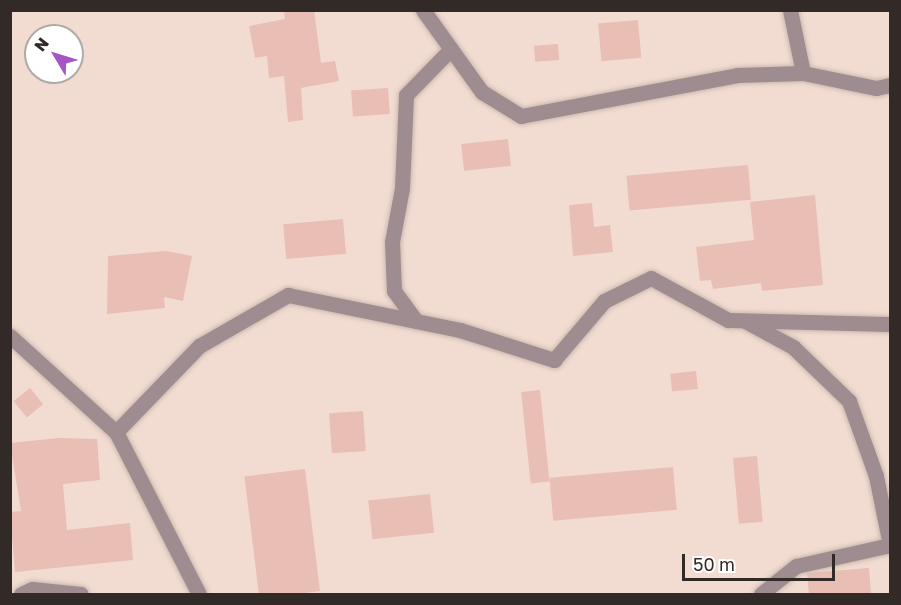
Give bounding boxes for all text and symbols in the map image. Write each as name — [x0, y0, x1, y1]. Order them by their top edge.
north arrow — [24, 24, 84, 84]
text: N — [30, 33, 53, 55]
scale bar — [685, 542, 838, 580]
text: 50 m — [693, 553, 735, 575]

